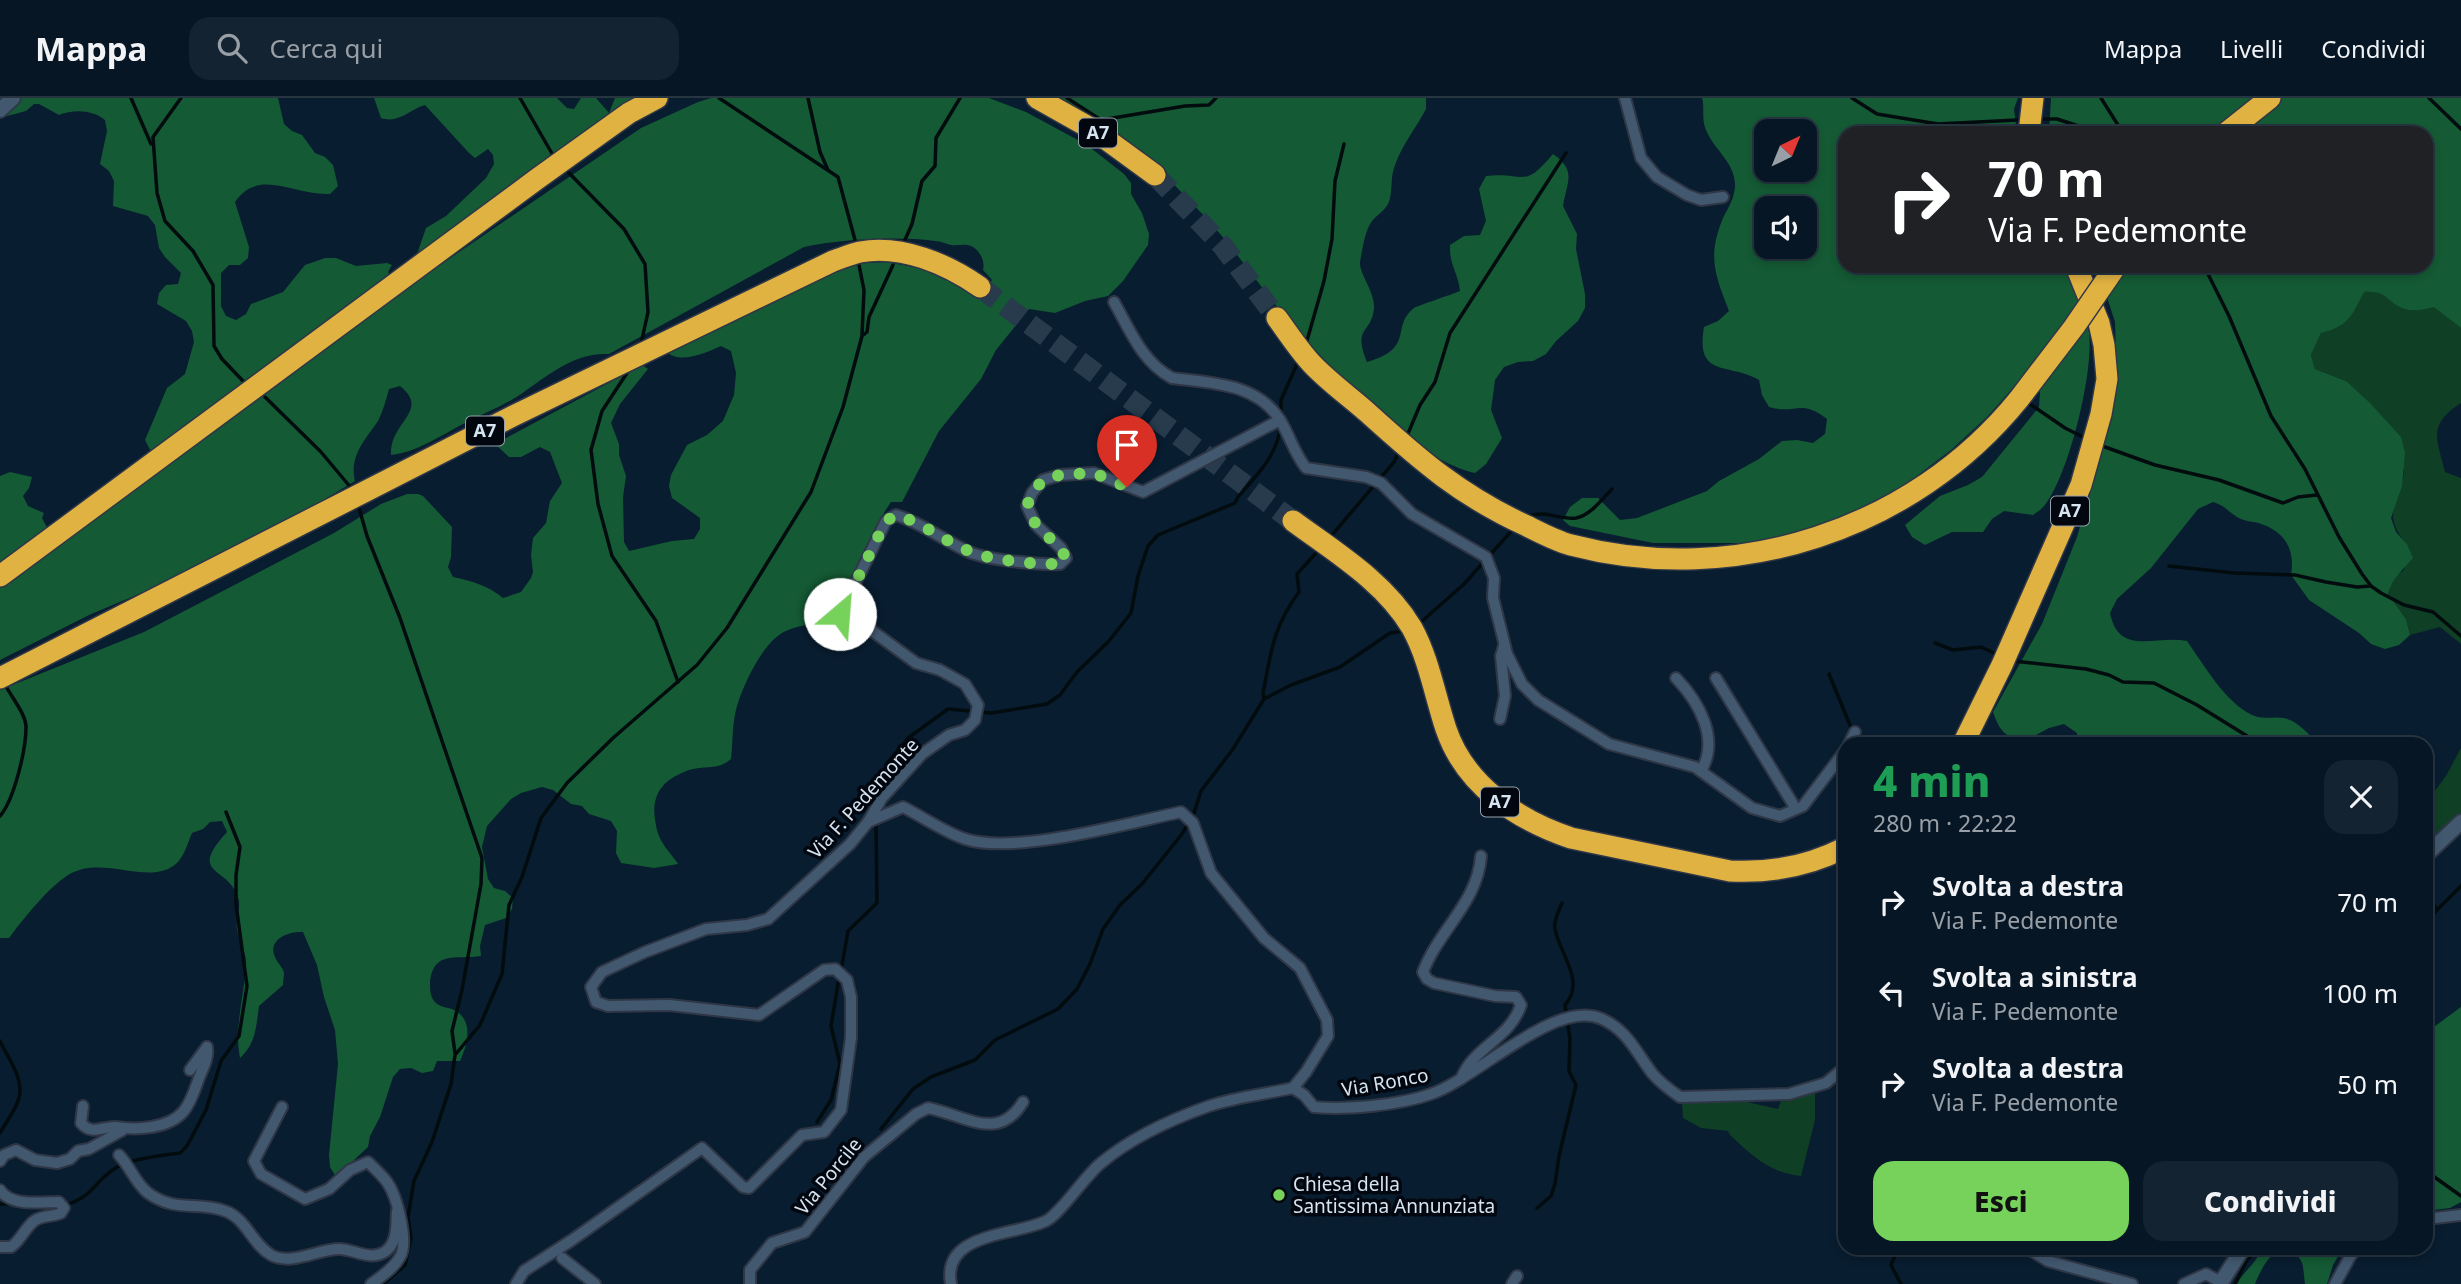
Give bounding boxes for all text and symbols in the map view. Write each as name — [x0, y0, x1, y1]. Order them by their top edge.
search box — [189, 17, 679, 80]
text: Mappa — [35, 26, 147, 71]
icon: search — [213, 29, 251, 67]
text: Cerca qui — [269, 30, 383, 66]
text: Mappa — [2104, 32, 2182, 65]
text: Livelli — [2220, 32, 2283, 65]
text: Condividi — [2321, 32, 2426, 65]
road number: A7 — [1079, 118, 1117, 148]
north arrow — [1754, 119, 1816, 182]
map controls — [1754, 119, 1817, 259]
text: 70 m — [1988, 145, 2105, 211]
icon: right — [1873, 154, 1964, 245]
button: sound — [1754, 196, 1817, 259]
text: Via F. Pedemonte — [1988, 208, 2247, 251]
pin — [1097, 415, 1157, 487]
road number: A7 — [466, 416, 504, 446]
icon: arrive — [1108, 426, 1146, 464]
road number: A7 — [2051, 496, 2089, 526]
position arrow — [803, 577, 877, 651]
street label: Via F. Pedemonte — [802, 732, 924, 864]
text: 4 min — [1873, 752, 1990, 809]
button: close — [2324, 760, 2398, 834]
road number: A7 — [1481, 788, 1519, 816]
text: 280 m · 22:22 — [1873, 807, 2017, 839]
text: Svolta a destra — [1932, 868, 2124, 904]
icon: right — [1873, 883, 1911, 921]
text: 70 m — [2337, 884, 2398, 920]
text: Via F. Pedemonte — [1932, 904, 2118, 936]
text: Svolta a sinistra — [1932, 959, 2138, 995]
icon: left — [1873, 974, 1911, 1012]
text: 100 m — [2322, 975, 2398, 1011]
text: Via F. Pedemonte — [1932, 995, 2118, 1027]
text: Svolta a destra — [1932, 1050, 2124, 1086]
street label: Via Ronco — [1340, 1062, 1430, 1102]
icon: right — [1873, 1065, 1911, 1103]
text: 50 m — [2337, 1066, 2398, 1102]
text: Via F. Pedemonte — [1932, 1086, 2118, 1118]
street label: Via Porcile — [789, 1132, 867, 1220]
button: Esci — [1873, 1161, 2129, 1241]
button: Condividi — [2143, 1161, 2398, 1241]
place label: Chiesa della Santissima Annunziata — [1293, 1171, 1495, 1219]
marker: Chiesa della Santissima Annunziata — [1271, 1187, 1287, 1203]

